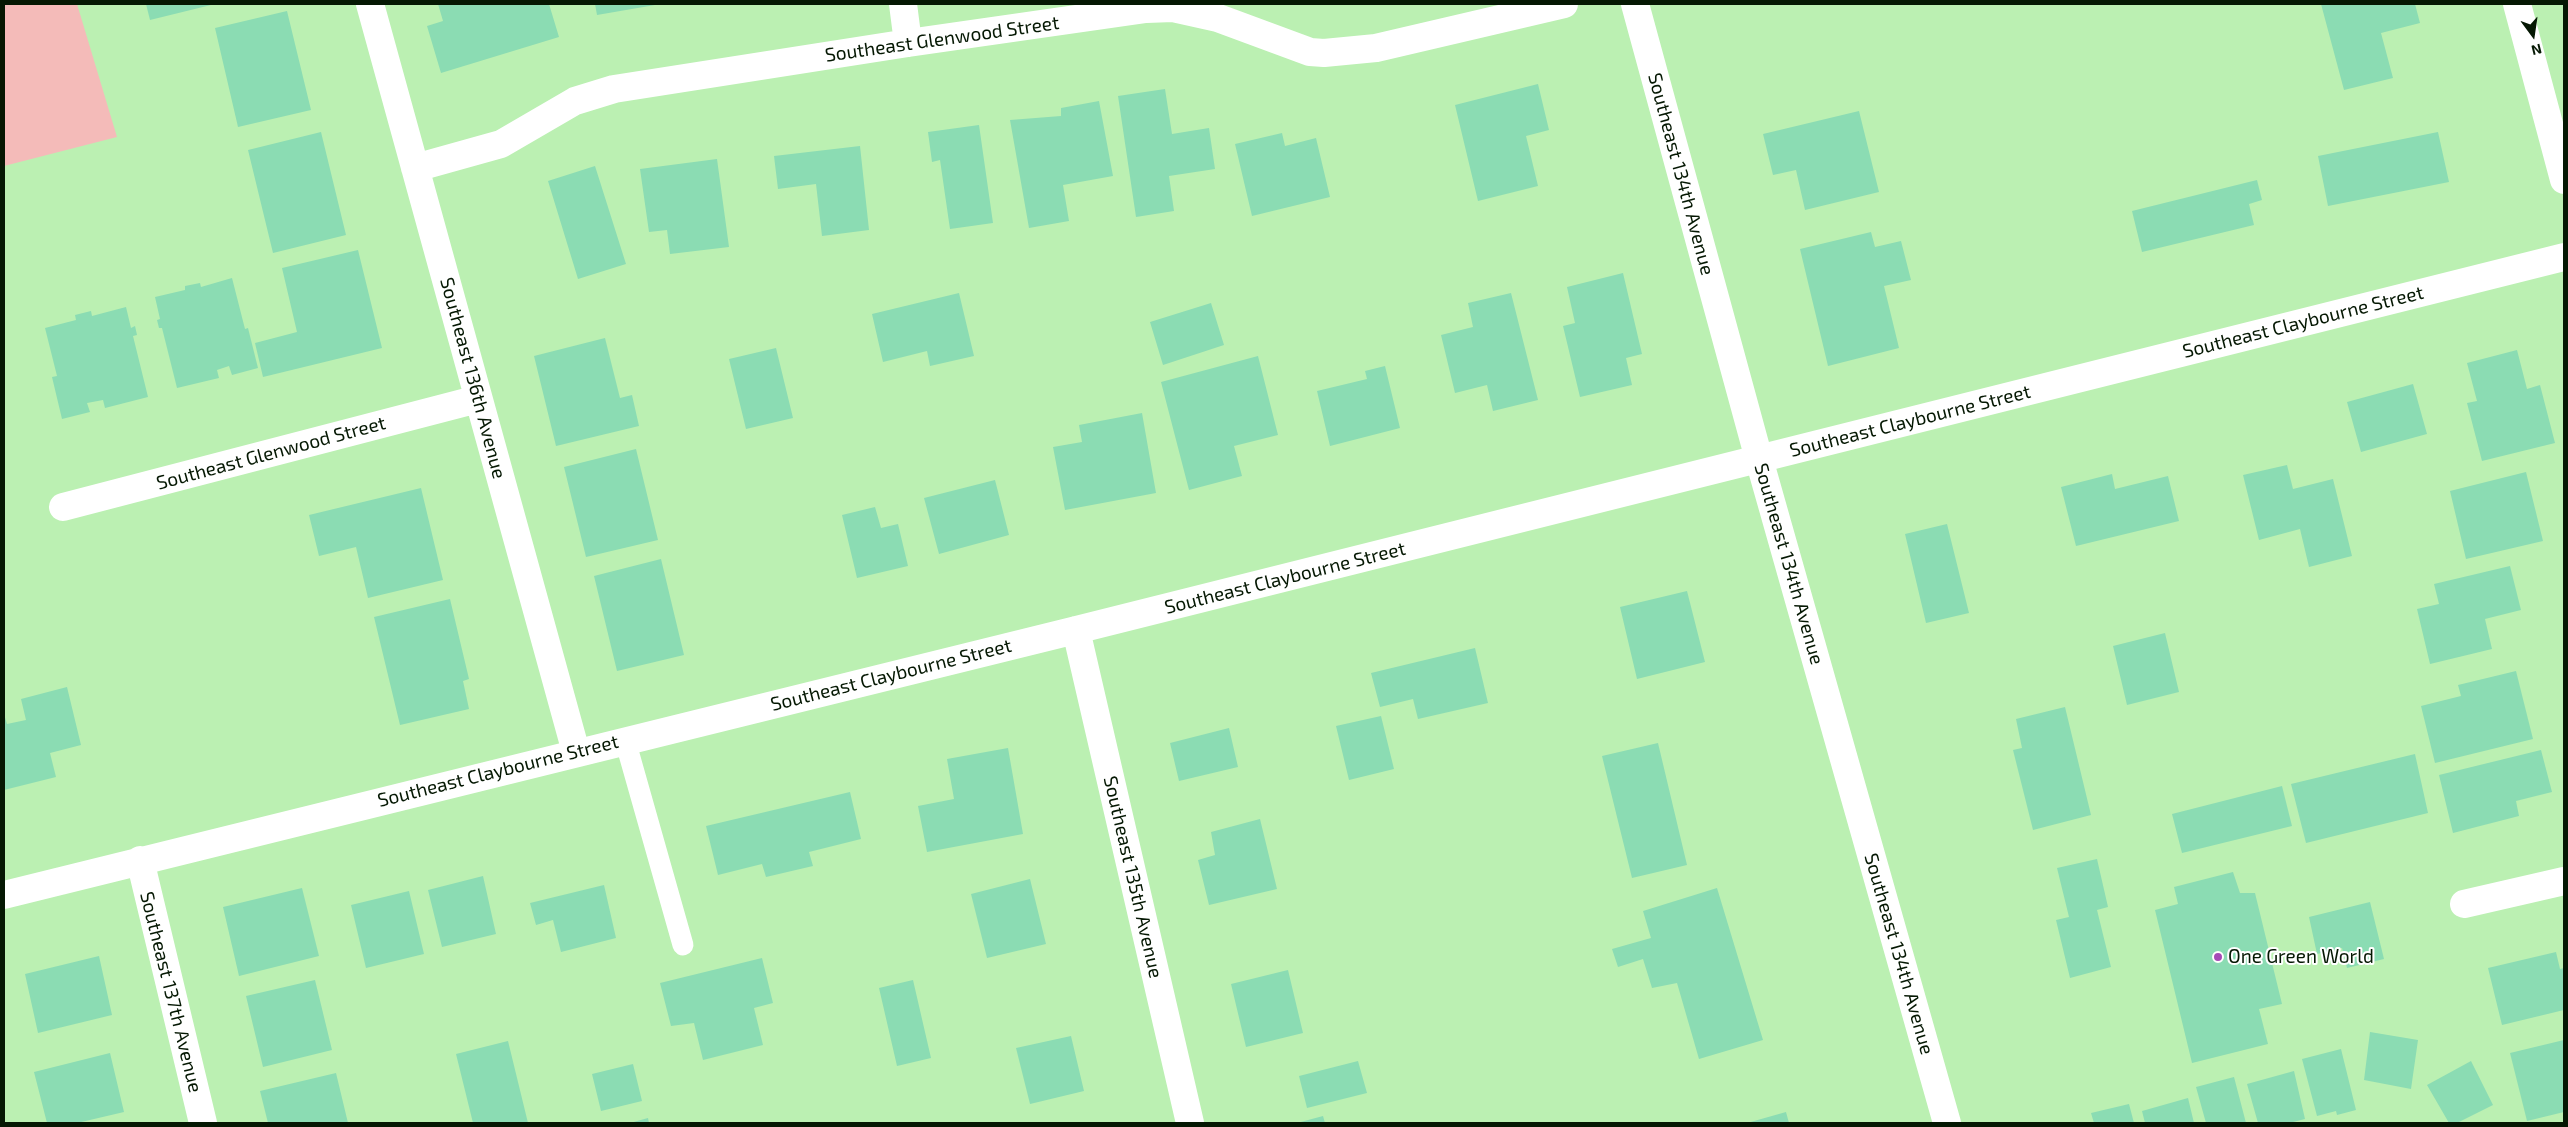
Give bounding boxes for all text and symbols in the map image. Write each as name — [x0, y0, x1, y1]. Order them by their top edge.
north arrow — [2508, 10, 2558, 60]
street label: Southeast Glenwood Street — [823, 11, 1061, 67]
text: N — [2530, 41, 2544, 60]
street label: Southeast 134th Avenue — [1643, 70, 1719, 278]
street label: Southeast 136th Avenue — [435, 275, 511, 481]
street label: Southeast Claybourne Street — [2180, 281, 2426, 363]
street label: Southeast Claybourne Street — [1787, 380, 2033, 462]
street label: Southeast Glenwood Street — [154, 411, 388, 495]
street label: Southeast 134th Avenue — [1749, 461, 1829, 667]
street label: Southeast Claybourne Street — [1162, 537, 1408, 619]
street label: Southeast Claybourne Street — [768, 634, 1014, 716]
street label: Southeast Claybourne Street — [375, 730, 621, 812]
street label: Southeast 135th Avenue — [1099, 774, 1167, 980]
street label: Southeast 134th Avenue — [1859, 851, 1939, 1057]
street label: Southeast 137th Avenue — [135, 889, 207, 1095]
place label: One Green World — [2228, 946, 2374, 968]
marker: One Green World — [2212, 951, 2224, 963]

